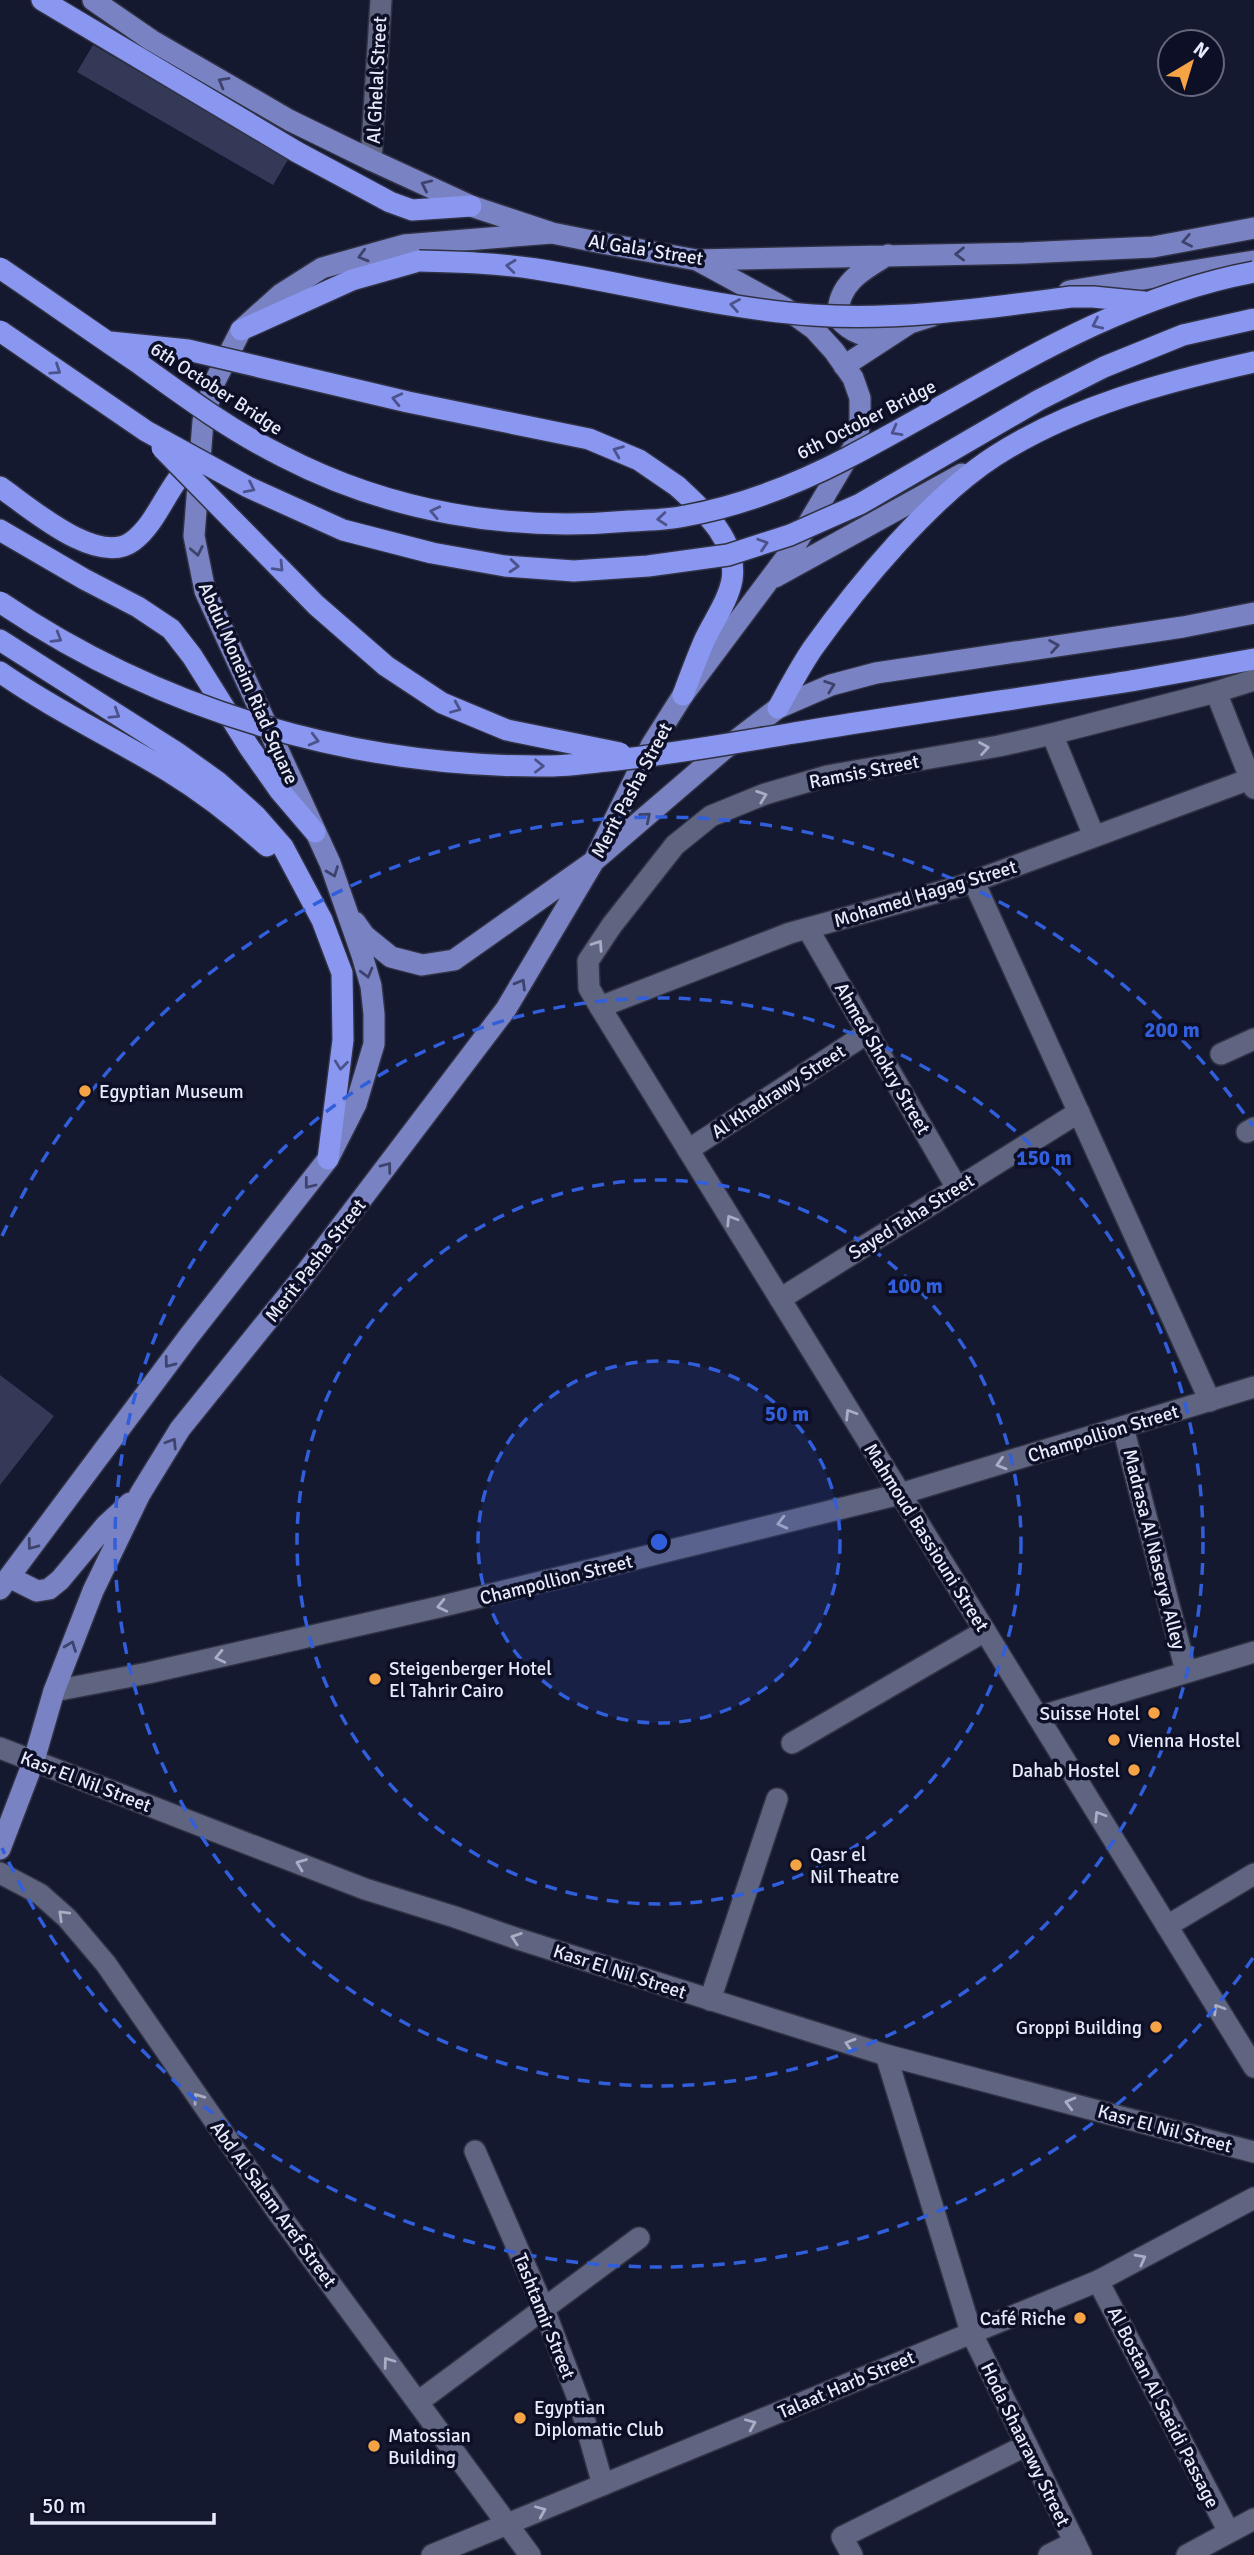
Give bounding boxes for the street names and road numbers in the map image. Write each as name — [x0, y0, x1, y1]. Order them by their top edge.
street label: Al Ghelal Street — [362, 15, 392, 144]
street label: Al Gala' Street — [587, 229, 705, 271]
street label: 6th October Bridge — [146, 337, 287, 441]
street label: 6th October Bridge — [793, 374, 940, 465]
street label: Abdul Moneim Riad Square — [193, 579, 304, 788]
street label: Merit Pasha Street — [586, 718, 678, 862]
street label: Ramsis Street — [807, 749, 922, 794]
street label: Mohamed Hagag Street — [831, 855, 1020, 933]
street label: Ahmed Shokry Street — [829, 978, 936, 1139]
street label: Al Khadrawy Street — [707, 1039, 850, 1144]
street label: Sayed Taha Street — [844, 1168, 979, 1265]
street label: Merit Pasha Street — [260, 1194, 372, 1327]
street label: Champollion Street — [1025, 1400, 1182, 1468]
street label: Mahmoud Bassiouni Street — [858, 1439, 994, 1636]
street label: Madrasa Al Naserya Alley — [1118, 1447, 1191, 1652]
street label: Champollion Street — [477, 1549, 635, 1611]
street label: Kasr El Nil Street — [17, 1746, 155, 1818]
street label: Kasr El Nil Street — [550, 1939, 689, 2005]
street label: Kasr El Nil Street — [1095, 2099, 1235, 2159]
street label: Abd Al Salam Aref Street — [205, 2117, 342, 2293]
street label: Tashtamir Street — [508, 2250, 580, 2383]
street label: Al Bostan Al Saeidi Passage — [1102, 2303, 1224, 2512]
street label: Talaat Harb Street — [774, 2345, 919, 2425]
street label: Hoda Shaarawy Street — [975, 2359, 1075, 2531]

